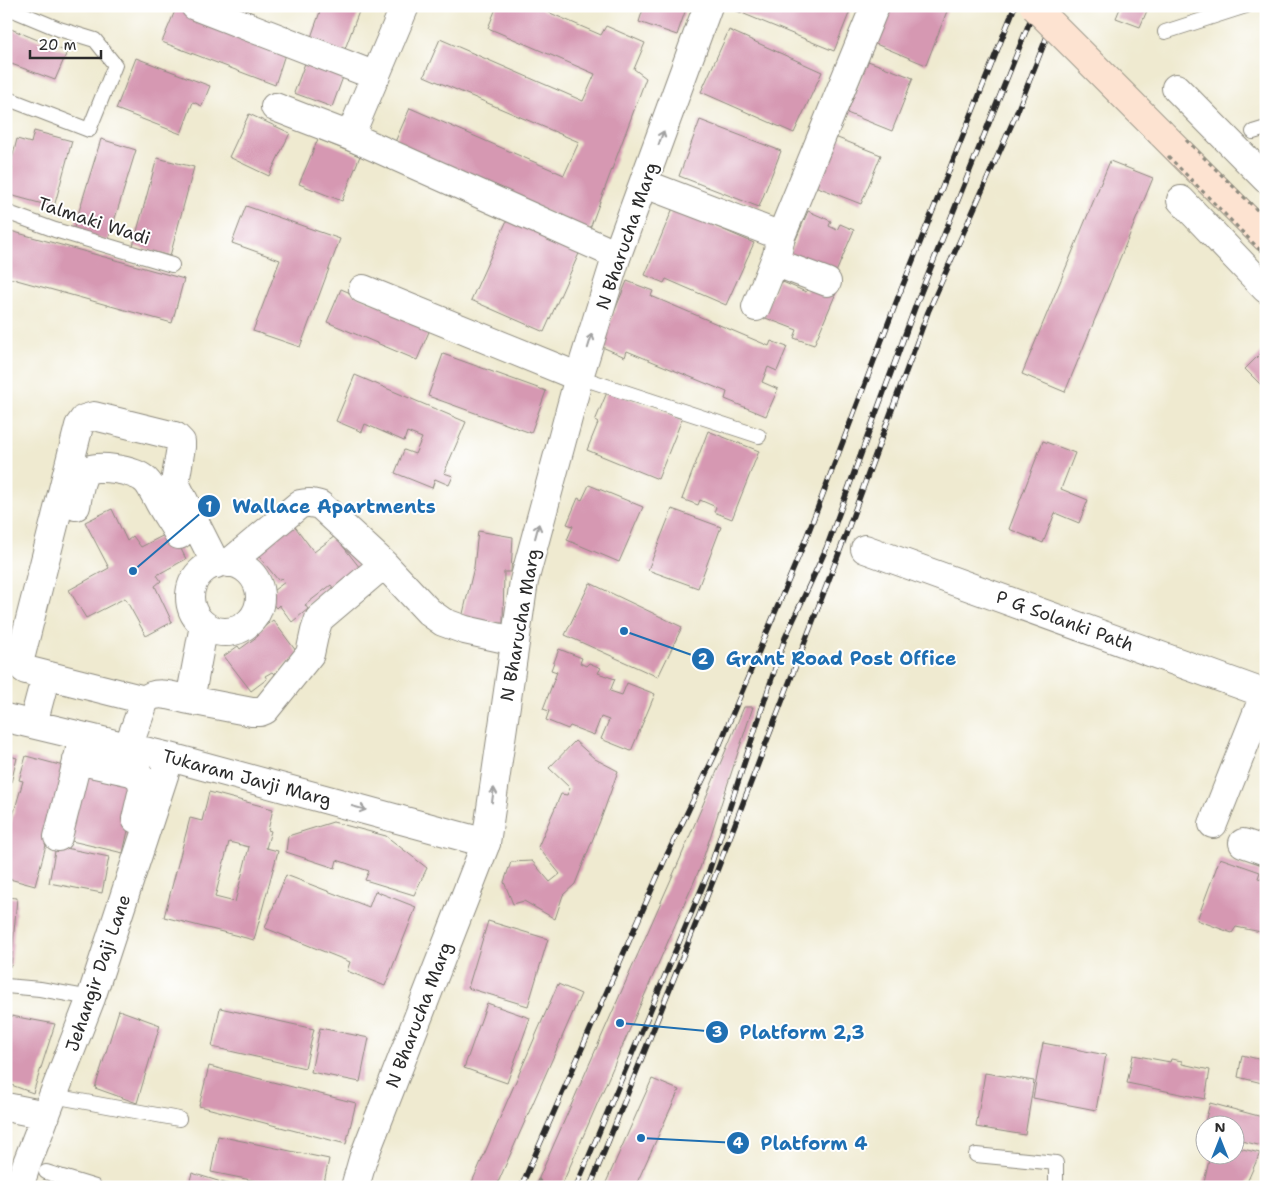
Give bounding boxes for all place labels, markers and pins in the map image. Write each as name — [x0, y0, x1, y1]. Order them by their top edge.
callout: Wallace Apartments — [197, 489, 446, 523]
callout: Grant Road Post Office — [691, 642, 966, 676]
callout: Platform 2,3 — [704, 1015, 874, 1049]
callout: Platform 4 — [725, 1126, 877, 1160]

